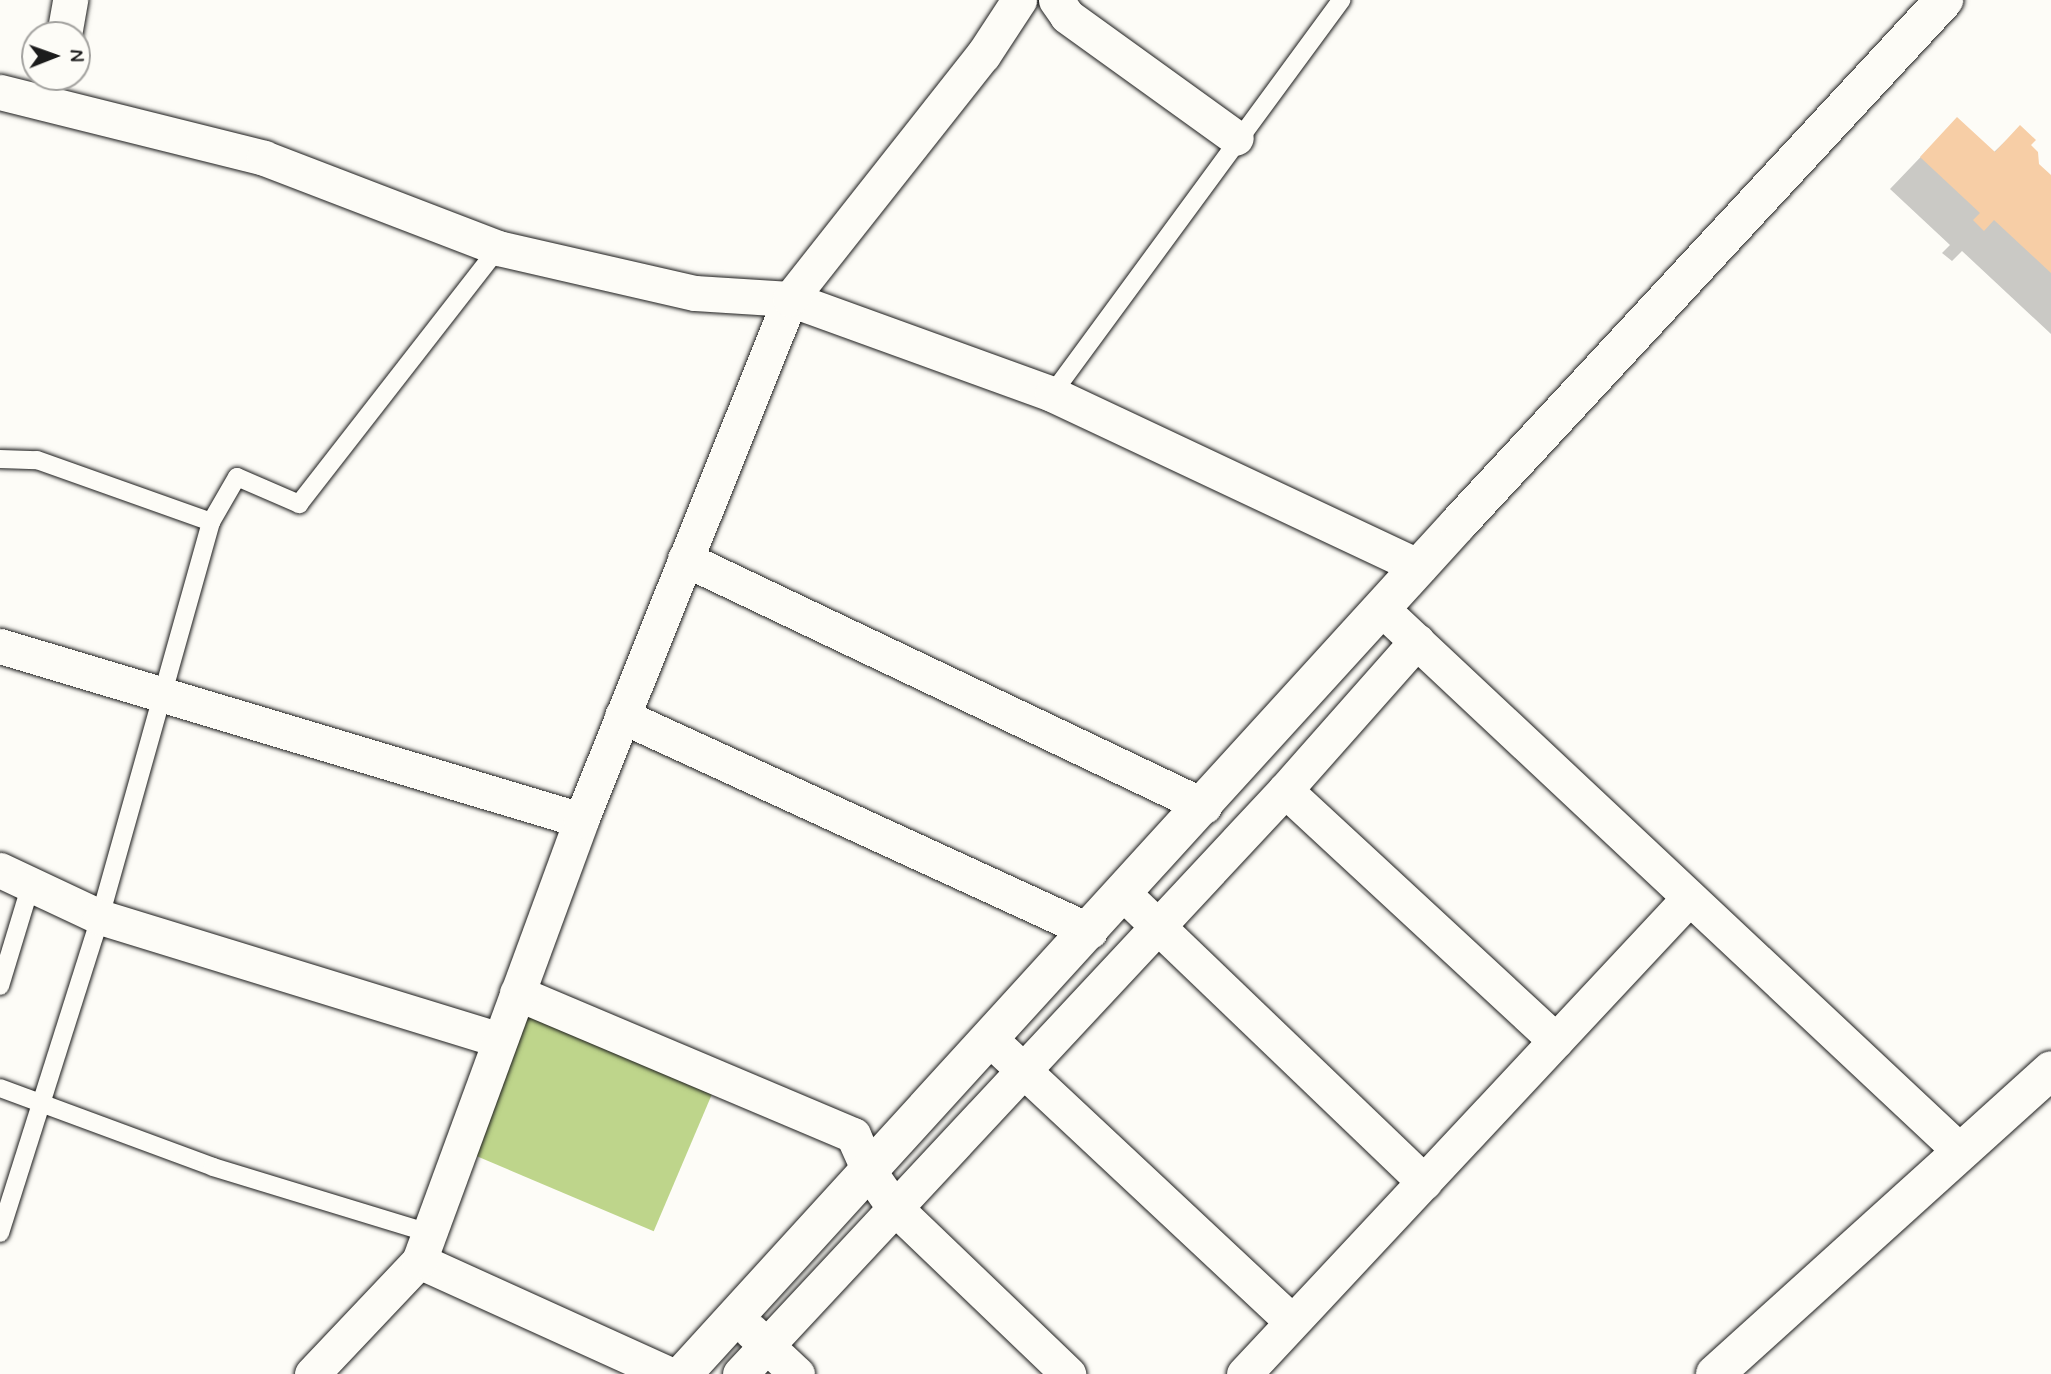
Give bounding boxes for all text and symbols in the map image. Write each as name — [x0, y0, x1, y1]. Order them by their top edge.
north arrow — [21, 21, 91, 91]
text: N — [63, 49, 88, 62]

